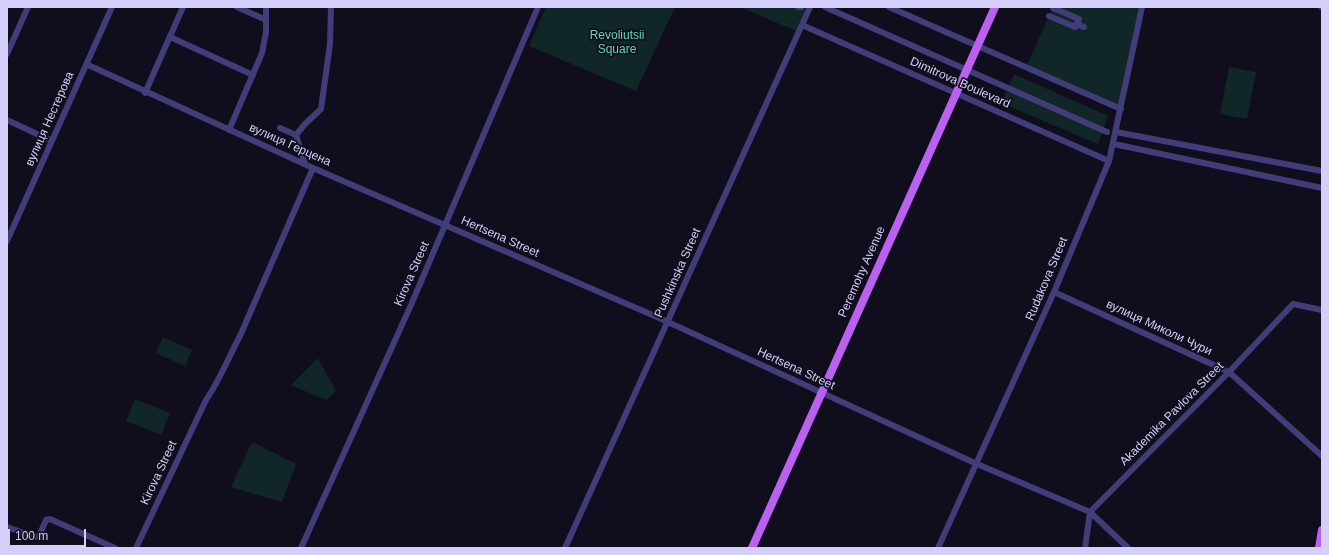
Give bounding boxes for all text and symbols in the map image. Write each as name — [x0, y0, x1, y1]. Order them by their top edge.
park label: Revoliutsii Square — [590, 29, 644, 57]
street label: Dimitrova Boulevard — [908, 54, 1012, 112]
street label: вулиця Нестерова — [23, 70, 77, 168]
street label: вулиця Герцена — [247, 121, 333, 169]
street label: Hertsena Street — [459, 213, 541, 261]
street label: Peremohy Avenue — [835, 224, 889, 320]
street label: Pushkinska Street — [652, 226, 704, 320]
street label: Rudakova Street — [1023, 235, 1071, 323]
street label: Kirova Street — [391, 239, 433, 309]
street label: вулиця Миколи Чури — [1104, 297, 1214, 359]
street label: Hertsena Street — [755, 345, 837, 393]
street label: Akademika Pavlova Street — [1117, 359, 1227, 469]
street label: Kirova Street — [138, 439, 180, 507]
scale bar — [10, 521, 88, 547]
text: 100 m — [15, 529, 48, 543]

